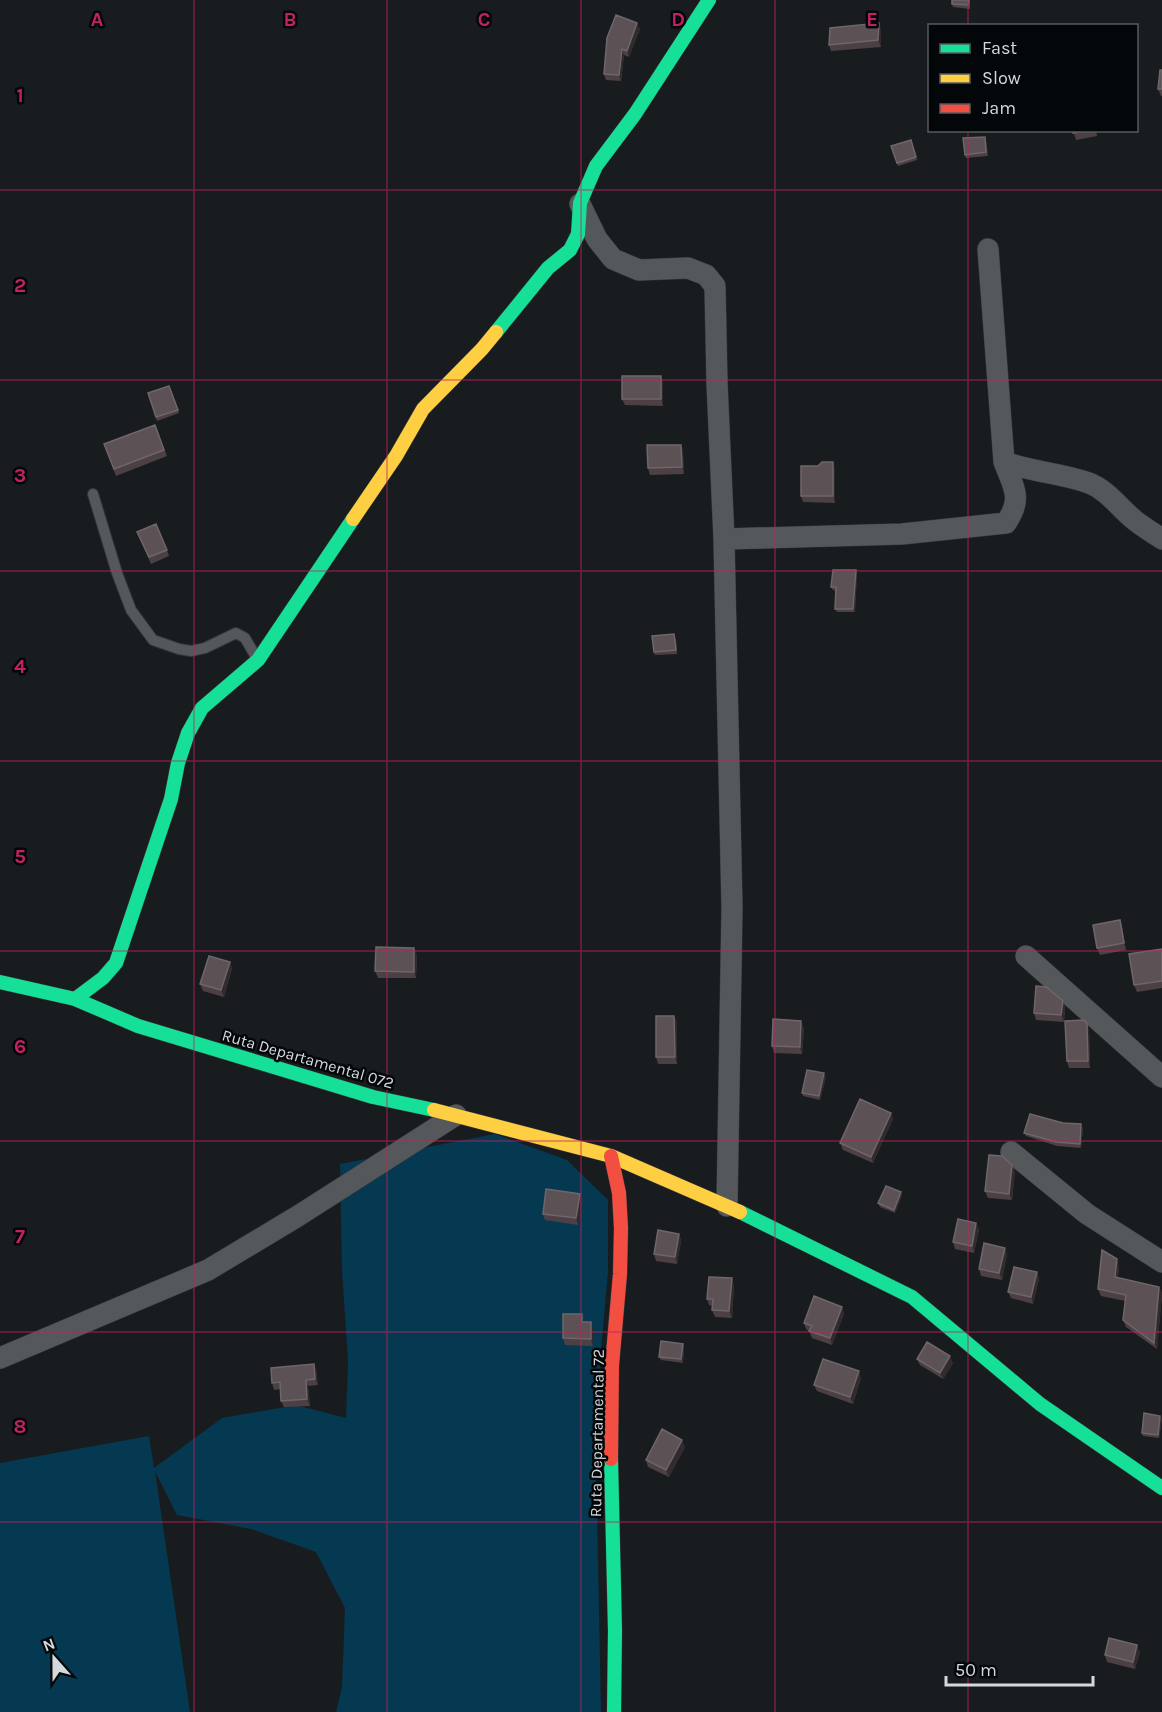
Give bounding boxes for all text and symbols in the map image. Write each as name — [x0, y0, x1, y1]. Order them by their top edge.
text: A — [91, 8, 104, 31]
text: B — [284, 8, 296, 31]
text: C — [478, 8, 490, 31]
text: D — [671, 8, 685, 31]
text: E — [866, 8, 878, 31]
legend — [928, 24, 1138, 132]
text: Fast — [982, 37, 1017, 59]
text: Slow — [982, 67, 1021, 89]
text: 1 — [16, 84, 24, 107]
text: Jam — [982, 97, 1016, 119]
text: 2 — [14, 274, 26, 297]
text: 3 — [14, 464, 26, 487]
text: 4 — [14, 655, 26, 678]
text: 5 — [14, 845, 26, 868]
street label: Ruta Departamental 072 — [220, 1025, 396, 1093]
text: 6 — [14, 1035, 26, 1058]
text: 7 — [15, 1225, 25, 1248]
street label: Ruta Departamental 72 — [586, 1349, 608, 1517]
text: 8 — [14, 1415, 26, 1438]
north arrow — [24, 1628, 84, 1688]
text: N — [40, 1634, 58, 1655]
scale bar — [946, 1649, 1093, 1687]
text: 50 m — [955, 1659, 997, 1681]

